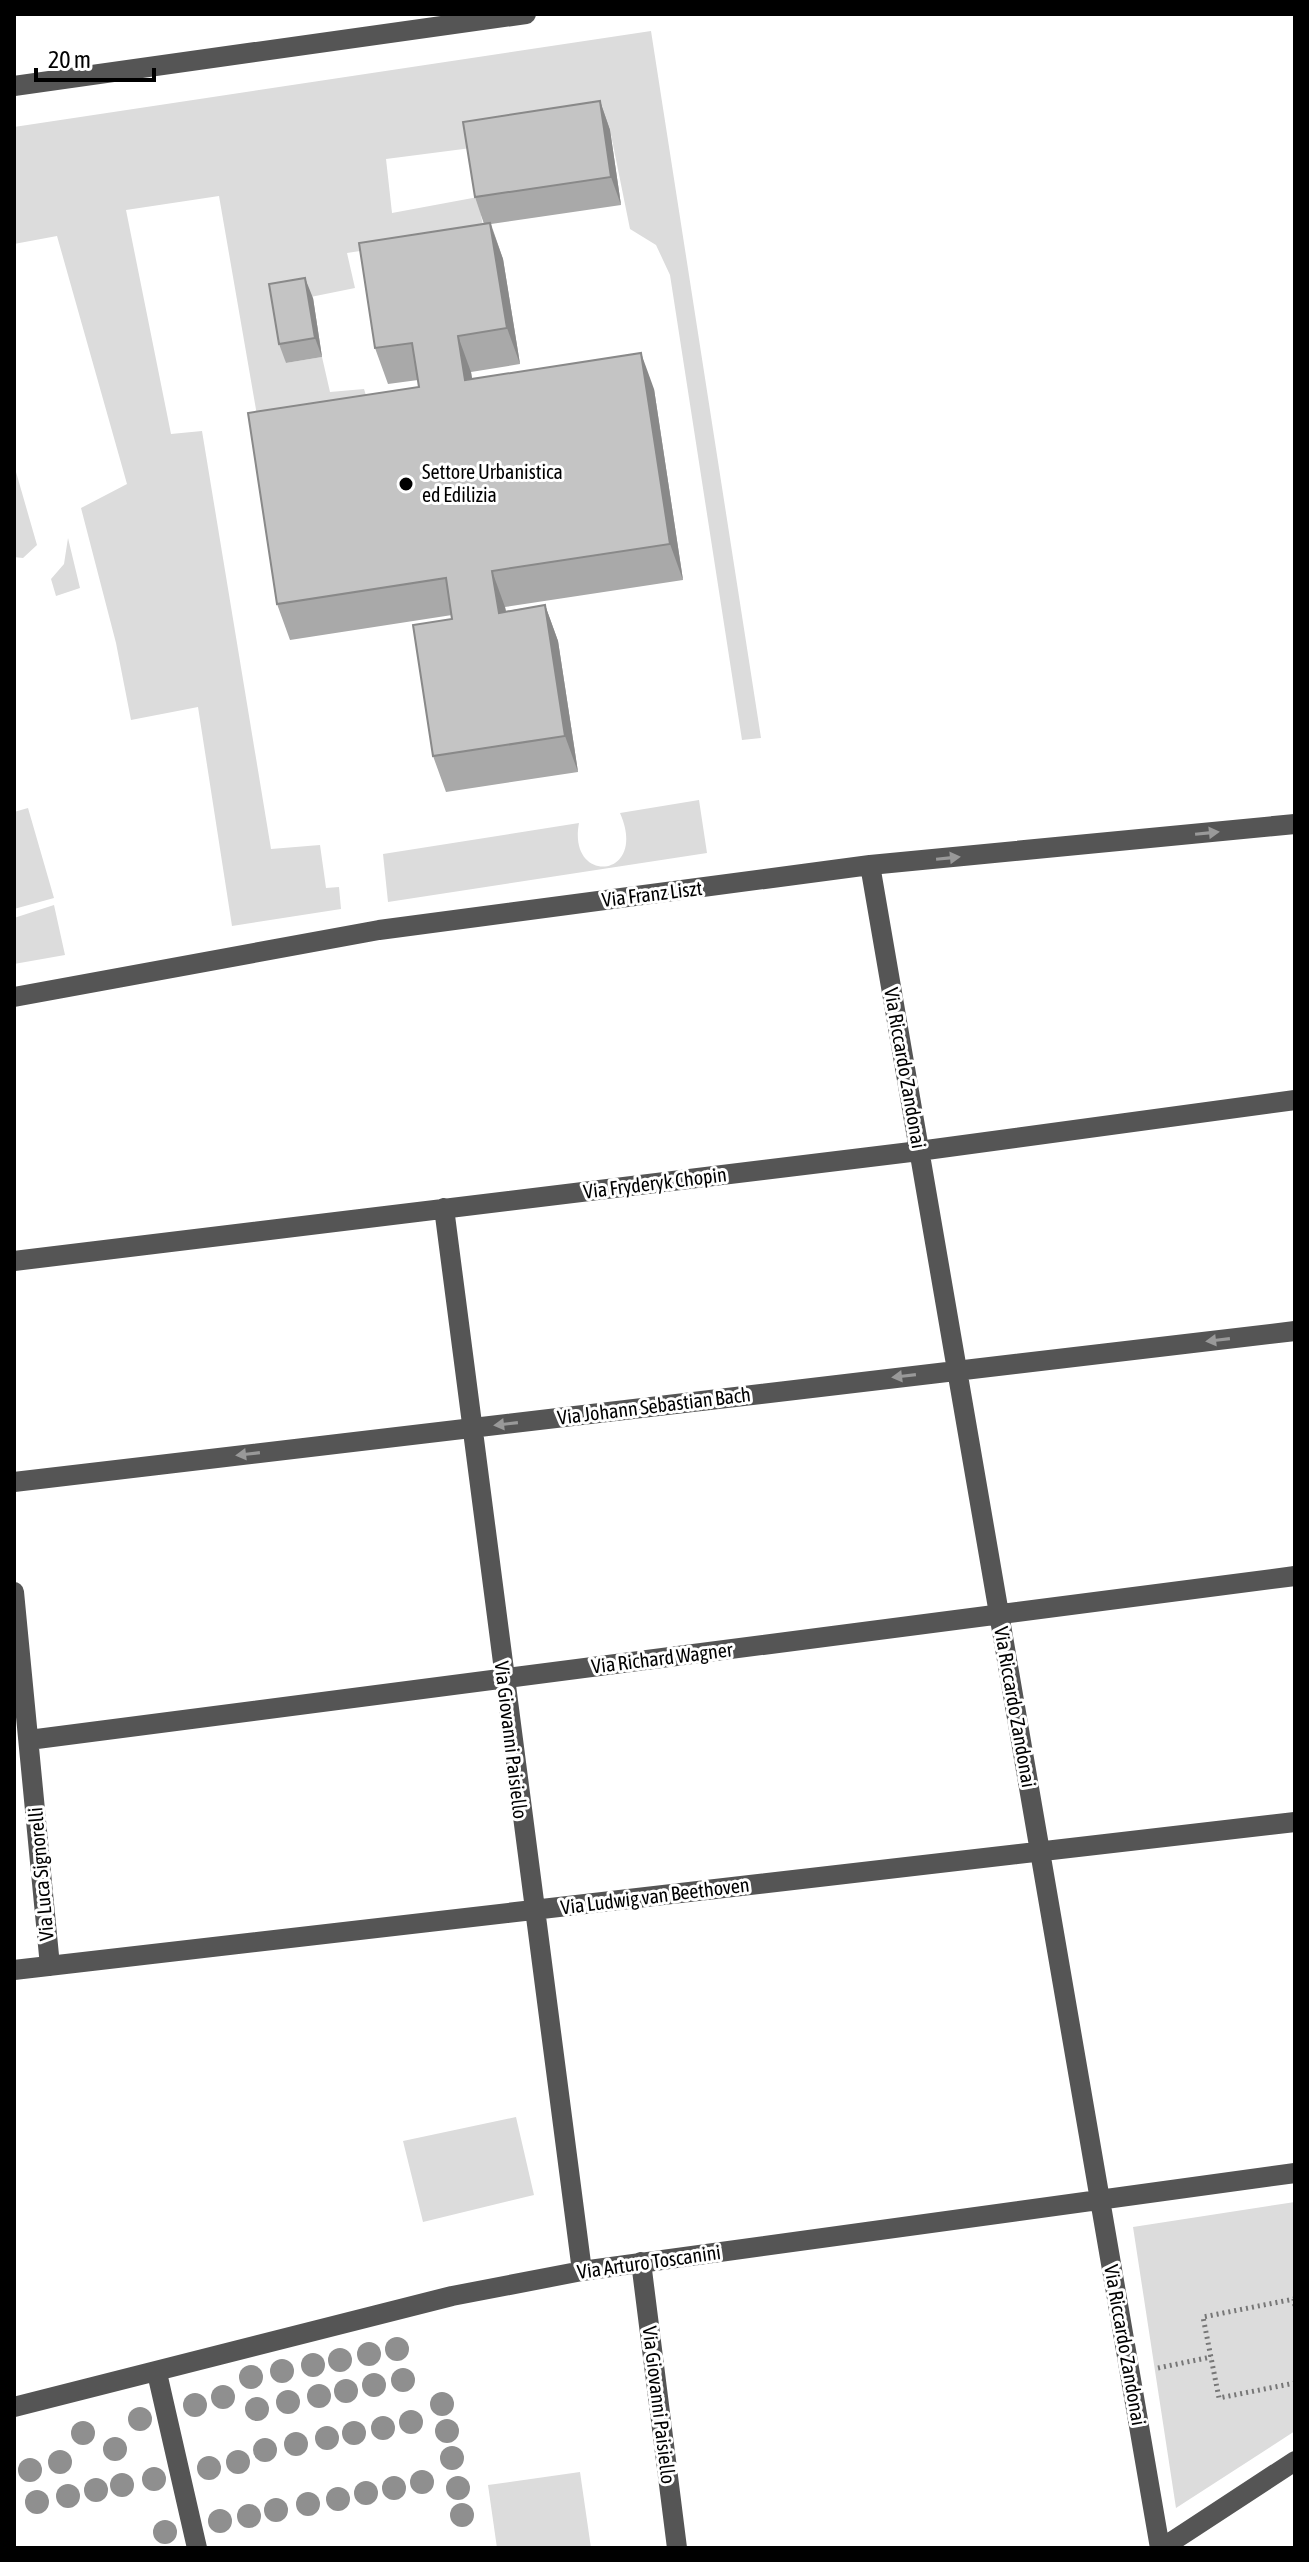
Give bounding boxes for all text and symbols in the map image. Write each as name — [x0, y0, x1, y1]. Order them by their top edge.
scale bar — [36, 32, 154, 82]
text: 20 m — [48, 46, 91, 73]
place label: Settore Urbanistica ed Edilizia — [422, 460, 563, 506]
marker: Settore Urbanistica ed Edilizia — [397, 475, 415, 493]
one-way arrow — [1195, 826, 1220, 839]
one-way arrow — [936, 851, 961, 864]
street label: Via Franz Liszt — [600, 876, 704, 911]
street label: Via Riccardo Zandonai — [880, 986, 931, 1150]
street label: Via Fryderyk Chopin — [582, 1162, 728, 1203]
one-way arrow — [1205, 1333, 1230, 1346]
one-way arrow — [891, 1370, 916, 1383]
street label: Via Johann Sebastian Bach — [556, 1382, 752, 1429]
one-way arrow — [494, 1417, 519, 1430]
one-way arrow — [235, 1448, 260, 1461]
street label: Via Riccardo Zandonai — [990, 1625, 1041, 1789]
street label: Via Richard Wagner — [590, 1637, 735, 1678]
street label: Via Giovanni Paisiello — [490, 1660, 533, 1820]
street label: Via Luca Signorelli — [23, 1806, 58, 1942]
street label: Via Ludwig van Beethoven — [559, 1873, 751, 1918]
street label: Via Arturo Toscanini — [576, 2240, 722, 2283]
street label: Via Riccardo Zandonai — [1100, 2263, 1151, 2427]
street label: Via Giovanni Paisiello — [638, 2325, 681, 2485]

